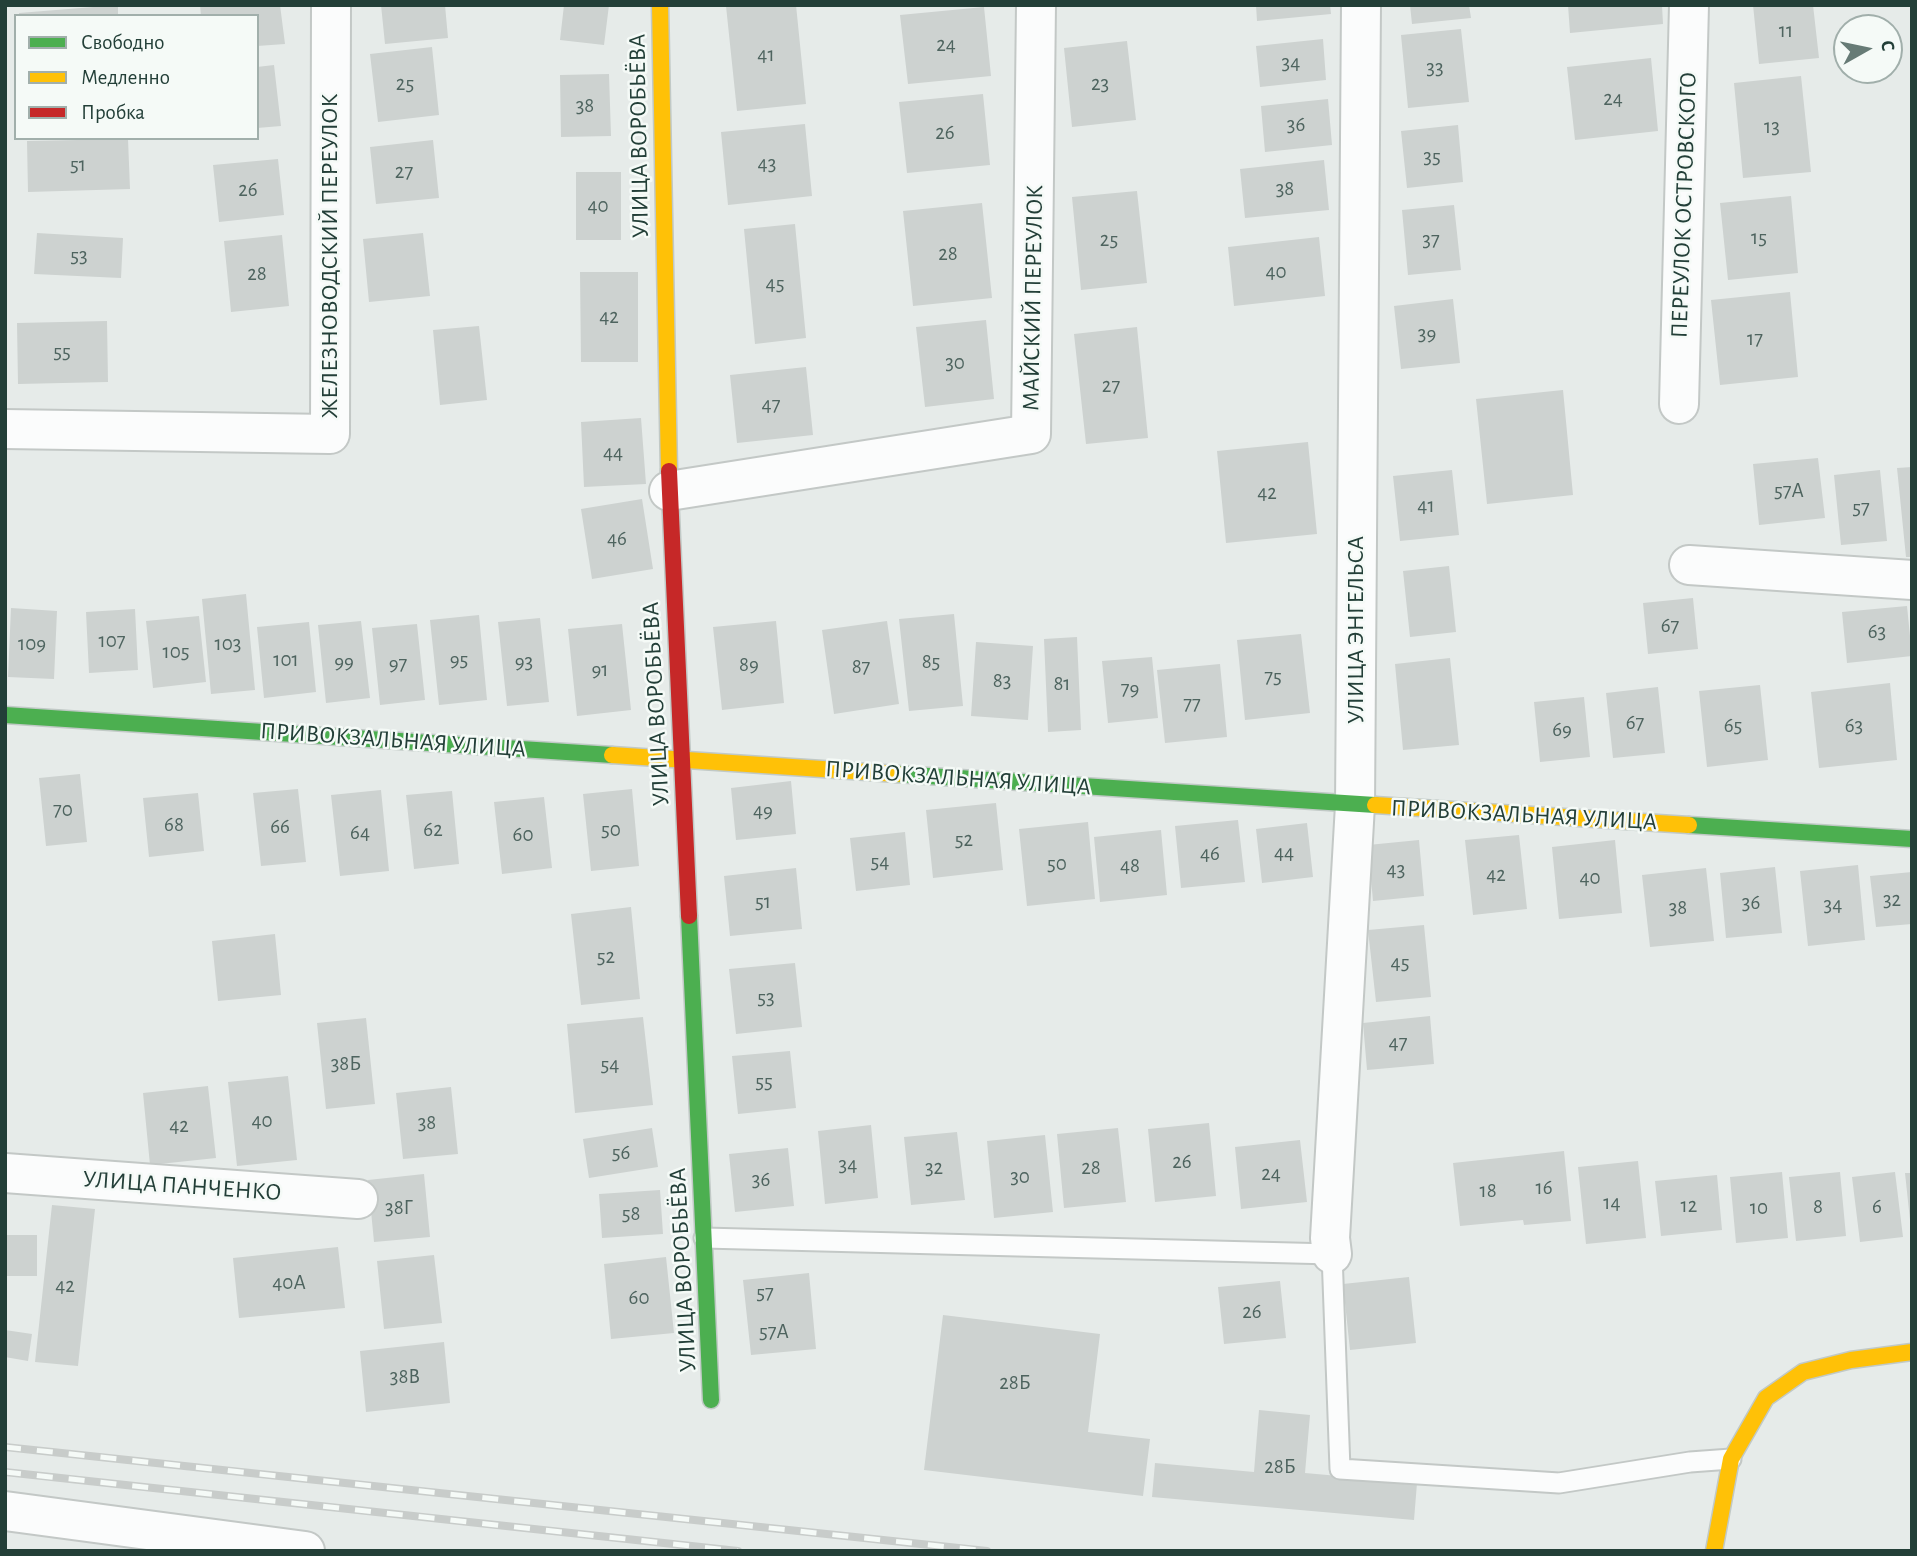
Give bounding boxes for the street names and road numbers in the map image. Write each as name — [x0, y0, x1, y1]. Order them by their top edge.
street label: УЛИЦА ВОРОБЬЁВА — [623, 34, 655, 238]
street label: ПЕРЕУЛОК ОСТРОВСКОГО — [1665, 71, 1703, 339]
street label: ЖЕЛЕЗНОВОДСКИЙ ПЕРЕУЛОК — [316, 93, 344, 419]
street label: МАЙСКИЙ ПЕРЕУЛОК — [1017, 185, 1049, 411]
street label: УЛИЦА ЭНГЕЛЬСА — [1342, 536, 1370, 724]
street label: УЛИЦА ВОРОБЬЁВА — [636, 601, 676, 807]
street label: ПРИВОКЗАЛЬНАЯ УЛИЦА — [259, 716, 527, 764]
street label: ПРИВОКЗАЛЬНАЯ УЛИЦА — [824, 754, 1092, 802]
street label: ПРИВОКЗАЛЬНАЯ УЛИЦА — [1390, 794, 1658, 836]
street label: УЛИЦА ПАНЧЕНКО — [82, 1165, 282, 1207]
street label: УЛИЦА ВОРОБЬЁВА — [663, 1167, 703, 1373]

